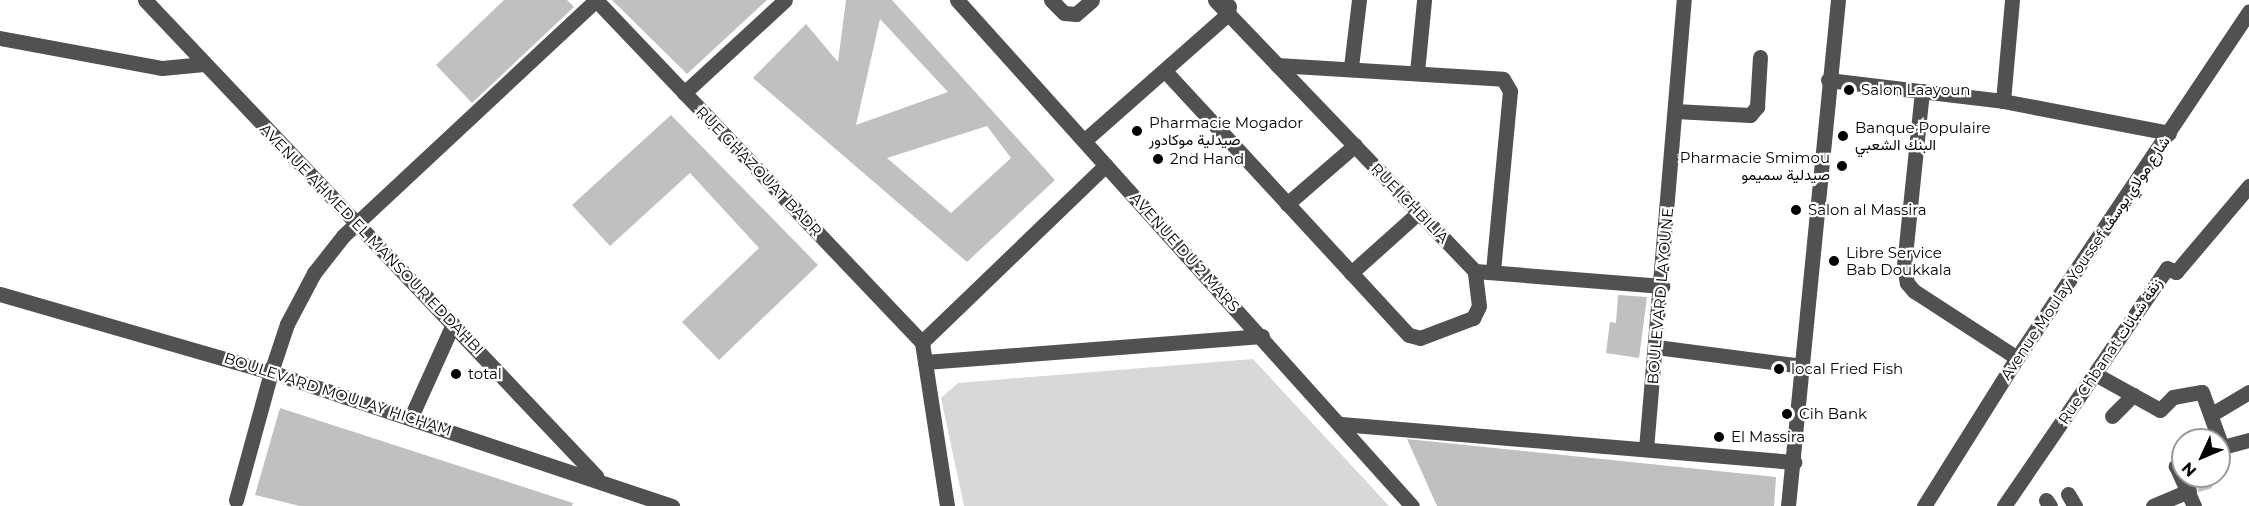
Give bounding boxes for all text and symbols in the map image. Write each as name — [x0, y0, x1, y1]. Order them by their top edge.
place label: Salon Laayoun — [1861, 81, 1970, 99]
marker: Salon Laayoun — [1842, 83, 1856, 97]
street label: RUE GHAZOUAT BADR — [692, 102, 826, 240]
place label: Pharmacie Mogador صيدلية موكادور — [1149, 113, 1303, 148]
place label: Banque Populaire البنك الشعبي — [1855, 118, 1991, 153]
street label: AVENUE AHMED EL MANSOUR EDDAHBI — [256, 120, 488, 358]
marker: Pharmacie Mogador صيدلية موكادور — [1130, 124, 1144, 138]
marker: Banque Populaire البنك الشعبي — [1836, 129, 1850, 143]
street label: Avenue Moulay Youssef شارع مولاي يوسف — [1997, 133, 2173, 383]
place label: Pharmacie Smimou صيدلية سميمو — [1680, 148, 1830, 183]
place label: 2nd Hand — [1170, 150, 1244, 168]
marker: 2nd Hand — [1151, 152, 1165, 166]
street label: RUE ICHBILIA — [1367, 159, 1453, 247]
marker: Pharmacie Smimou صيدلية سميمو — [1835, 159, 1849, 173]
street label: AVENUE DU 2 MARS — [1127, 189, 1243, 315]
place label: Salon al Massira — [1808, 201, 1927, 219]
marker: Salon al Massira — [1789, 203, 1803, 217]
street label: BOULEVARD LAYOUNE — [1643, 207, 1677, 385]
place label: Libre Service Bab Doukkala — [1846, 243, 1952, 278]
marker: Libre Service Bab Doukkala — [1827, 254, 1841, 268]
street label: Rue Chbanat زنقة شبانات — [2054, 274, 2166, 428]
street label: BOULEVARD MOULAY HICHAM — [222, 349, 454, 439]
place label: local Fried Fish — [1791, 360, 1903, 378]
marker: local Fried Fish — [1772, 362, 1786, 376]
place label: total — [468, 365, 502, 383]
marker: total — [449, 367, 463, 381]
place label: Cih Bank — [1799, 405, 1867, 423]
marker: Cih Bank — [1780, 407, 1794, 421]
place label: El Massira — [1731, 428, 1805, 446]
north arrow — [2171, 428, 2231, 488]
marker: El Massira — [1712, 430, 1726, 444]
text: N — [2178, 458, 2200, 481]

